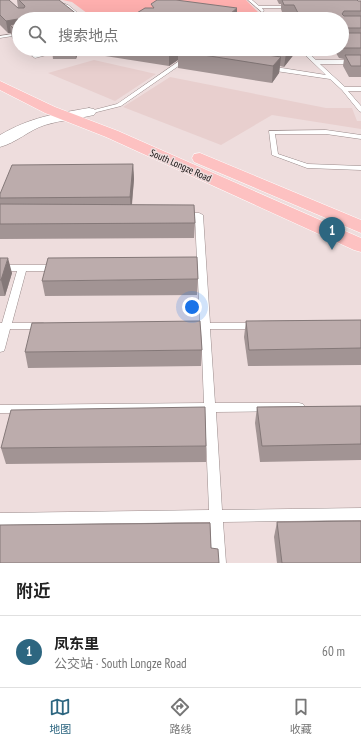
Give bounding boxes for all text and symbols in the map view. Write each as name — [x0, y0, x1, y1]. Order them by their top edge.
search box — [12, 12, 349, 56]
icon: search — [26, 23, 48, 45]
text: 搜索地点 — [58, 26, 118, 45]
street label: South Longze Road — [148, 146, 213, 185]
pin: 1 — [319, 217, 345, 250]
your location — [182, 297, 202, 317]
text: 附近 — [16, 580, 50, 602]
text: 凤东里 — [54, 634, 99, 653]
text: 1 — [26, 643, 32, 660]
text: 60 m — [322, 643, 345, 660]
text: 公交站 · South Longze Road — [54, 655, 187, 672]
tab: 地图 — [49, 696, 71, 736]
tab: 路线 — [169, 696, 191, 736]
tab: 收藏 — [290, 696, 312, 736]

